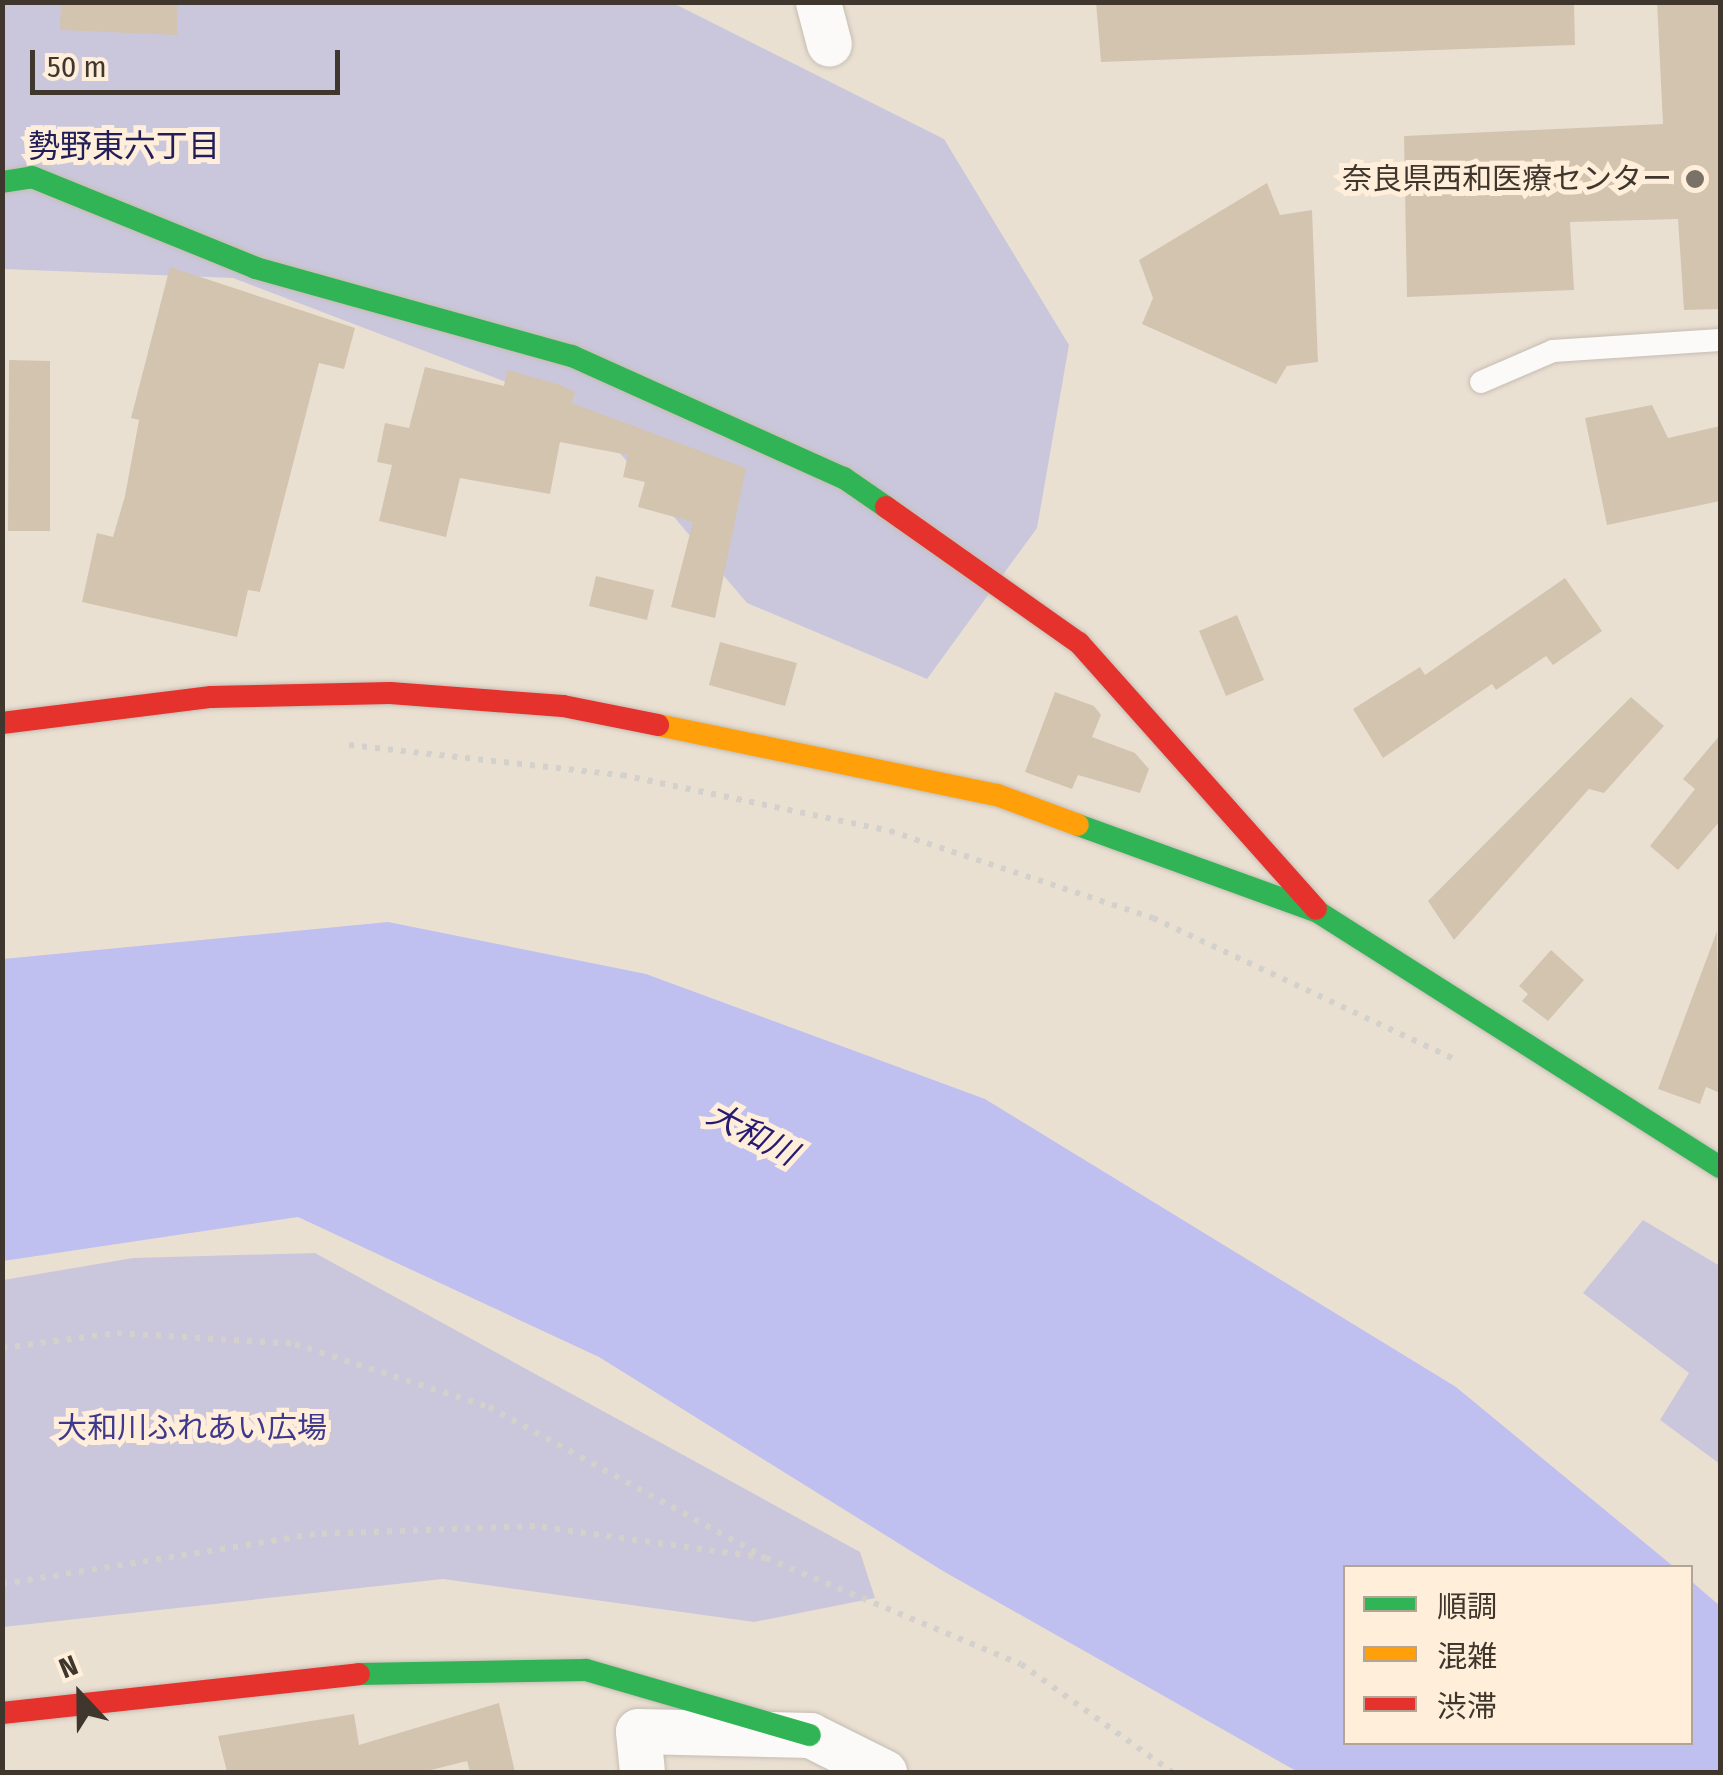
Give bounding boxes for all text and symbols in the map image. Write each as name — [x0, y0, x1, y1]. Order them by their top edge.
scale bar — [35, 30, 345, 92]
text: 50 m — [47, 49, 107, 85]
district label: 勢野東六丁目 — [28, 127, 220, 165]
place label: 奈良県西和医療センター — [1342, 161, 1672, 197]
marker: 奈良県西和医療センター — [1682, 166, 1708, 192]
water label: 大和川 — [701, 1095, 803, 1173]
park label: 大和川ふれあい広場 — [57, 1410, 327, 1446]
legend — [1343, 1565, 1693, 1745]
text: 順調 — [1437, 1589, 1497, 1625]
text: 混雑 — [1437, 1639, 1497, 1675]
north arrow — [30, 1645, 130, 1745]
text: N — [55, 1648, 83, 1685]
text: 渋滞 — [1437, 1689, 1497, 1725]

